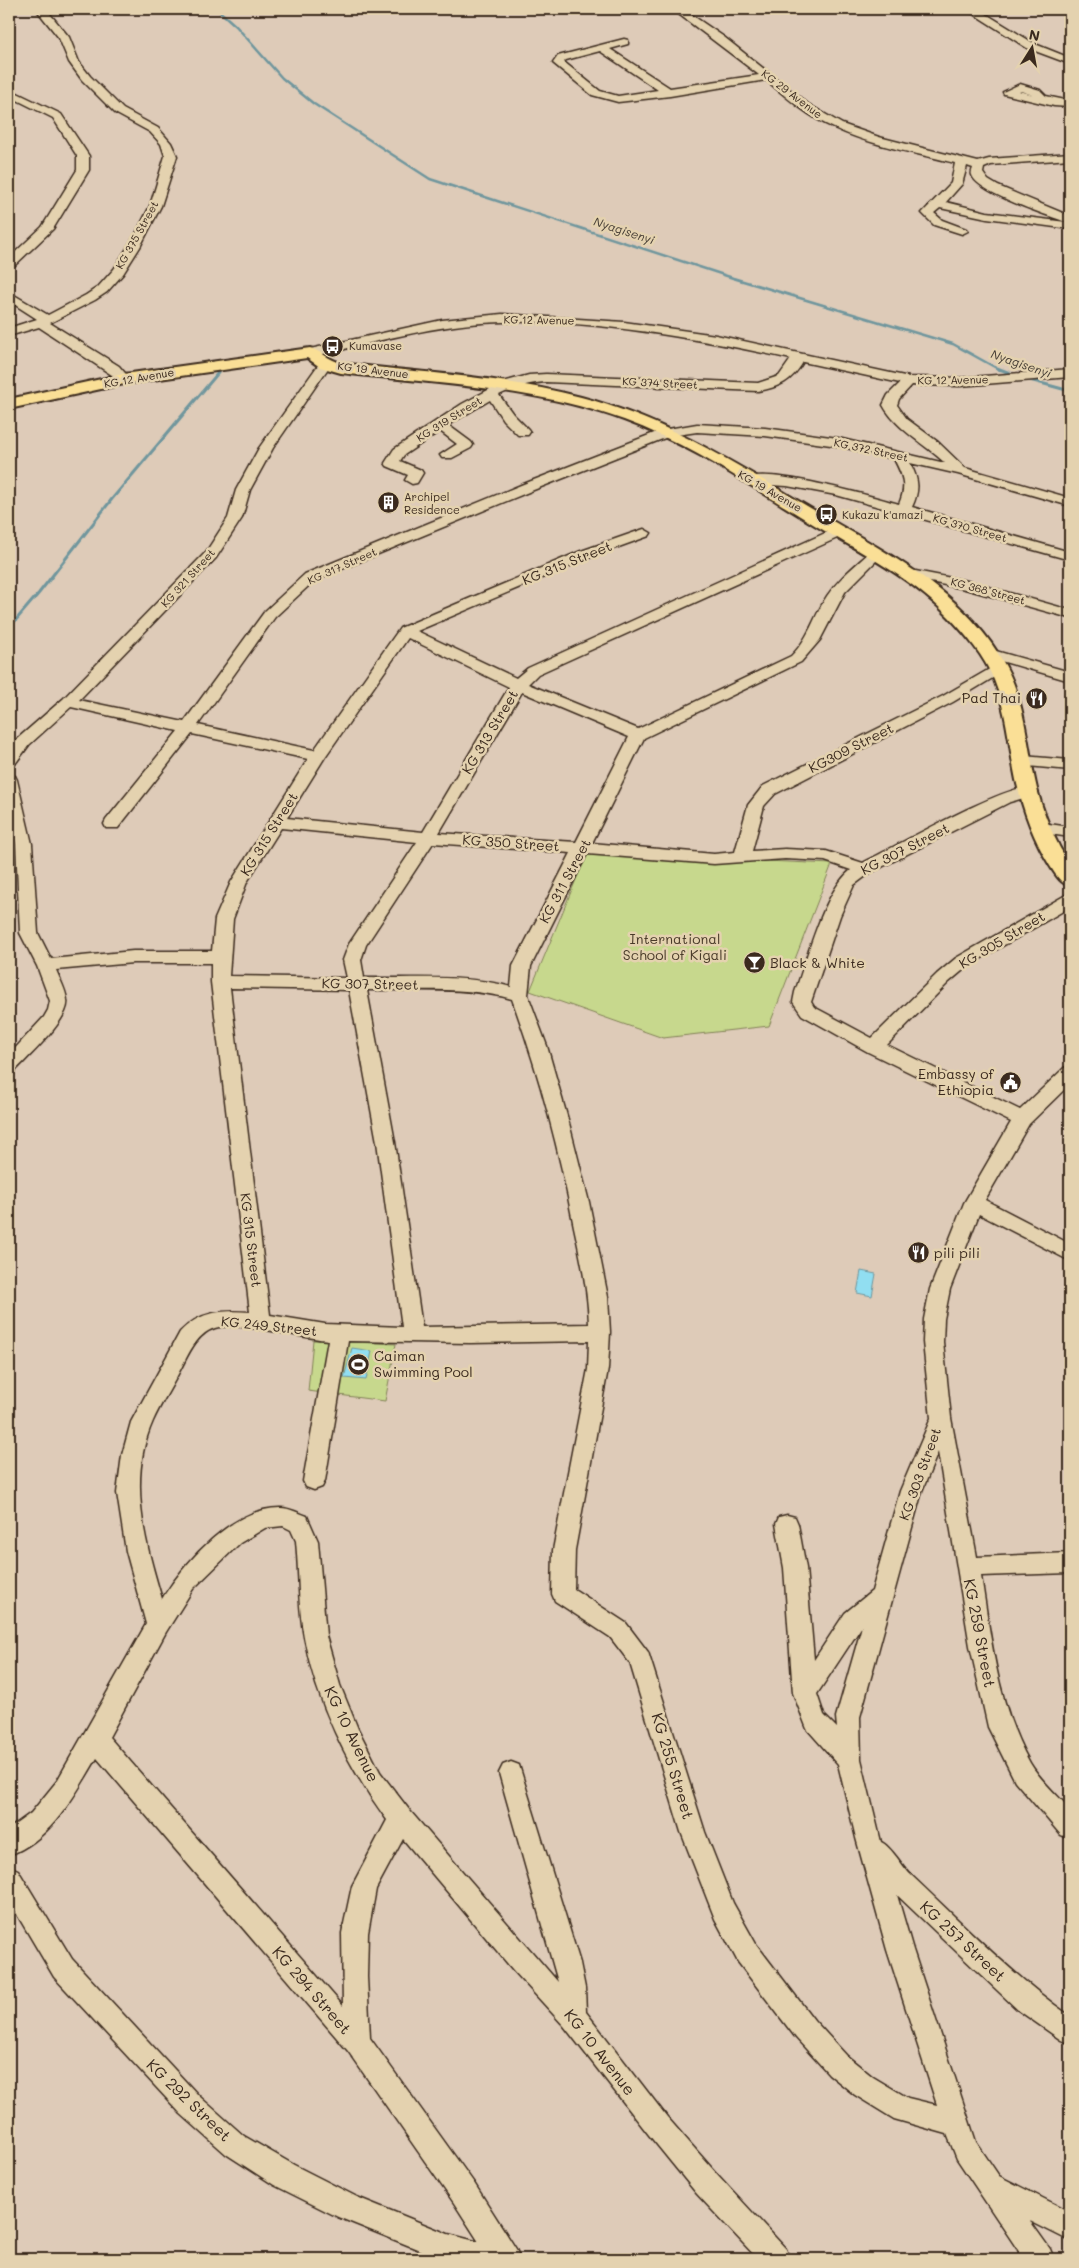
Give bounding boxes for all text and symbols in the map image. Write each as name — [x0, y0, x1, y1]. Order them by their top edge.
north arrow — [1006, 22, 1056, 72]
text: N — [1028, 24, 1042, 45]
street label: KG 29 Avenue — [759, 66, 826, 122]
street label: KG 375 Street — [112, 198, 162, 272]
water label: Nyagisenyi — [592, 213, 657, 248]
street label: KG 12 Avenue — [503, 311, 575, 328]
bus stop icon: Kumavase — [321, 334, 345, 358]
place label: Kumavase — [349, 338, 402, 353]
water label: Nyagisenyi — [989, 345, 1054, 381]
street label: KG 19 Avenue — [337, 358, 410, 381]
street label: KG 12 Avenue — [103, 364, 175, 391]
street label: KG 12 Avenue — [917, 371, 989, 388]
street label: KG 374 Street — [622, 373, 698, 392]
street label: KG 319 Street — [413, 392, 485, 445]
street label: KG 372 Street — [833, 434, 910, 465]
street label: KG 19 Avenue — [736, 466, 805, 515]
place label: Archipel Residence — [404, 489, 460, 517]
building icon: Archipel Residence — [376, 491, 400, 515]
bus stop icon: Kukazu k'amazi — [814, 503, 838, 527]
place label: Kukazu k'amazi — [842, 507, 923, 522]
street label: KG 370 Street — [931, 510, 1009, 545]
street label: KG 315 Street — [519, 536, 614, 589]
street label: KG 317 Street — [305, 544, 379, 588]
street label: KG 321 Street — [157, 545, 218, 610]
street label: KG 368 Street — [949, 573, 1027, 608]
street label: KG 313 Street — [457, 686, 522, 777]
restaurant icon: Pad Thai — [1025, 686, 1049, 710]
place label: Pad Thai — [962, 688, 1021, 707]
street label: KG309 Street — [805, 718, 897, 777]
street label: KG 315 Street — [235, 788, 302, 879]
street label: KG 307 Street — [857, 818, 952, 879]
street label: KG 350 Street — [462, 830, 560, 855]
street label: KG 311 Street — [534, 835, 595, 926]
street label: KG 305 Street — [955, 906, 1048, 973]
park label: International School of Kigali — [623, 929, 727, 964]
bar icon: Black & White — [742, 951, 766, 975]
place label: Black & White — [770, 953, 865, 972]
street label: KG 307 Street — [321, 973, 419, 994]
place label: Embassy of Ethiopia — [918, 1064, 995, 1099]
public building icon: Embassy of Ethiopia — [998, 1070, 1022, 1094]
street label: KG 315 Street — [236, 1192, 267, 1288]
restaurant icon: pili pili — [906, 1241, 930, 1265]
place label: pili pili — [934, 1243, 980, 1262]
street label: KG 249 Street — [220, 1311, 318, 1340]
place label: Caiman Swimming Pool — [374, 1346, 473, 1381]
sports icon: Caiman Swimming Pool — [346, 1352, 370, 1376]
street label: KG 303 Street — [894, 1425, 945, 1523]
street label: KG 259 Street — [960, 1577, 1001, 1689]
street label: KG 10 Avenue — [320, 1682, 385, 1785]
street label: KG 255 Street — [647, 1710, 700, 1822]
street label: KG 257 Street — [916, 1895, 1011, 1986]
street label: KG 294 Street — [268, 1941, 357, 2038]
street label: KG 10 Avenue — [560, 2004, 641, 2099]
street label: KG 292 Street — [142, 2054, 236, 2145]

